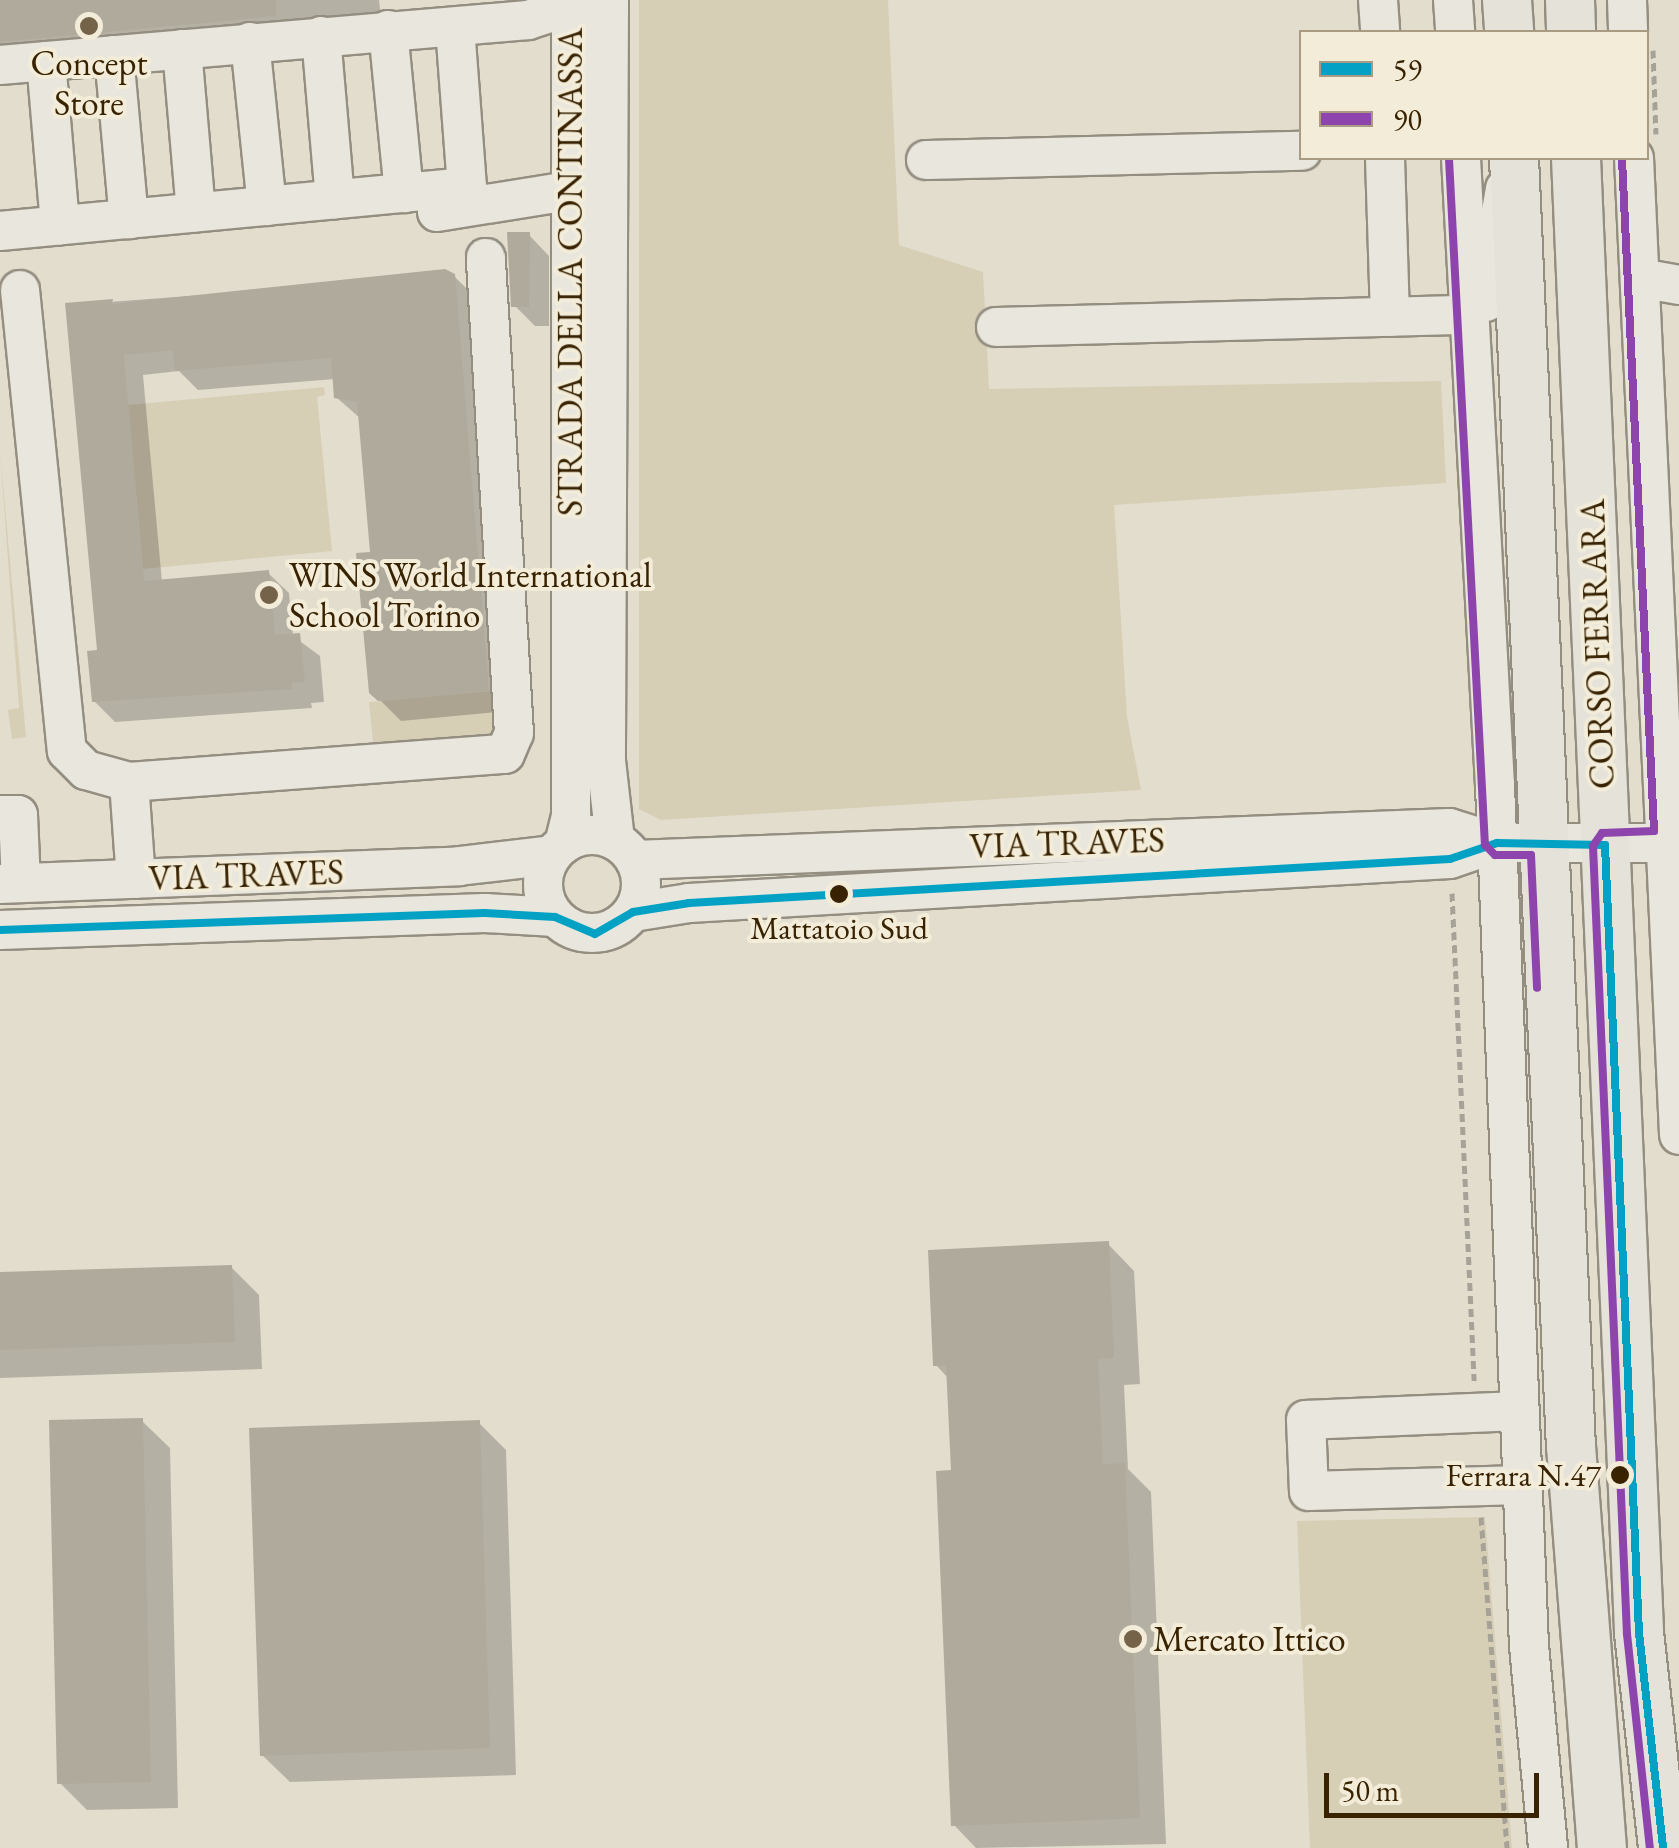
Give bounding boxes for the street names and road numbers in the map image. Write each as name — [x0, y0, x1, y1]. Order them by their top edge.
street label: STRADA DELLA CONTINASSA — [549, 28, 591, 516]
street label: CORSO FERRARA — [1571, 498, 1623, 790]
street label: VIA TRAVES — [969, 819, 1165, 867]
street label: VIA TRAVES — [148, 851, 344, 899]

